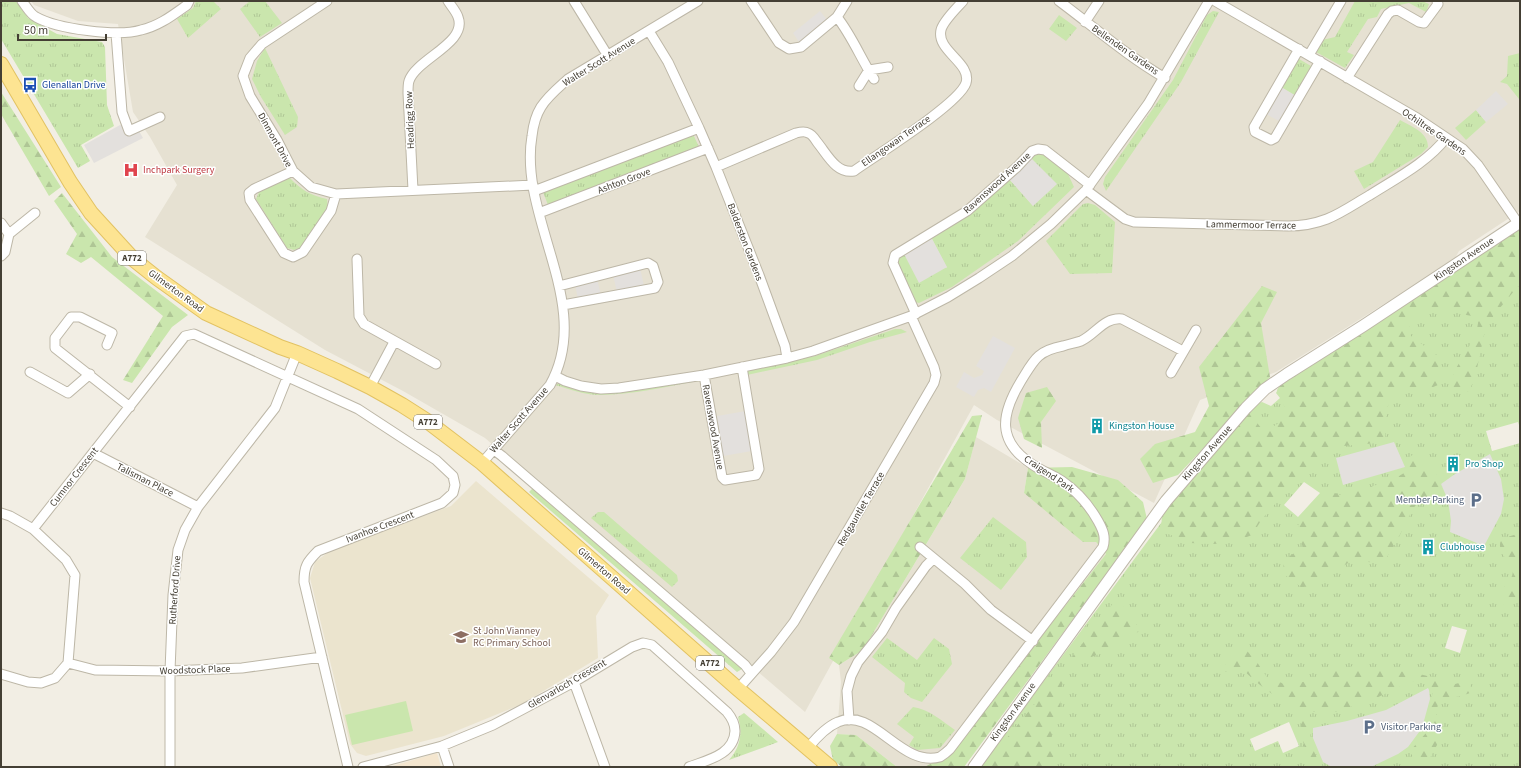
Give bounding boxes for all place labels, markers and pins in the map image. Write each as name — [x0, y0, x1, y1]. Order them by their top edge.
bus stop icon: Glenallan Drive — [21, 76, 39, 94]
place label: Glenallan Drive — [42, 78, 106, 92]
hospital icon: Inchpark Surgery — [122, 161, 140, 179]
place label: Inchpark Surgery — [143, 163, 215, 177]
building icon: Kingston House — [1088, 417, 1106, 435]
place label: Kingston House — [1109, 419, 1174, 433]
building icon: Pro Shop — [1444, 455, 1462, 473]
place label: Pro Shop — [1465, 457, 1504, 471]
parking icon: Member Parking — [1467, 491, 1485, 509]
place label: Member Parking — [1396, 493, 1464, 507]
building icon: Clubhouse — [1419, 538, 1437, 556]
place label: Clubhouse — [1440, 540, 1485, 554]
place label: St John Vianney RC Primary School — [473, 624, 551, 650]
school or university icon: St John Vianney RC Primary School — [452, 628, 470, 646]
parking icon: Visitor Parking — [1360, 718, 1378, 736]
place label: Visitor Parking — [1381, 720, 1441, 734]

